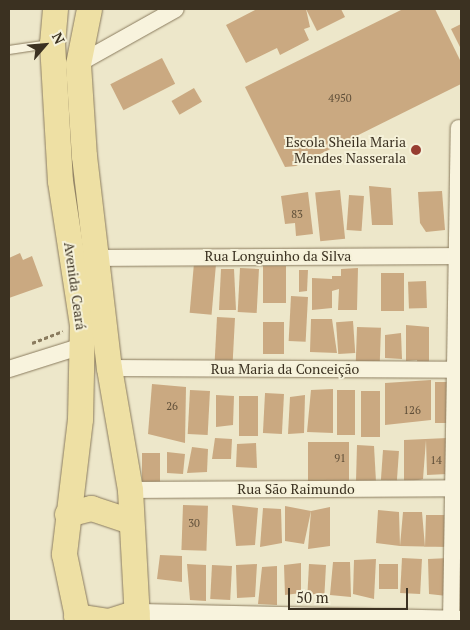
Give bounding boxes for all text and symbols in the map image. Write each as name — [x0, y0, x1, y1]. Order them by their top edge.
north arrow — [20, 20, 70, 70]
text: N — [48, 29, 70, 47]
house number: 4950 — [328, 91, 352, 105]
place label: Escola Sheila Maria Mendes Nasserala — [286, 134, 406, 166]
marker: Escola Sheila Maria Mendes Nasserala — [410, 144, 422, 156]
house number: 83 — [291, 207, 303, 221]
street label: Avenida Ceará — [61, 241, 89, 331]
street label: Rua Longuinho da Silva — [205, 248, 351, 264]
street label: Rua Maria da Conceição — [211, 361, 359, 377]
house number: 26 — [166, 399, 178, 413]
house number: 126 — [403, 403, 421, 417]
house number: 91 — [334, 451, 346, 465]
house number: 14 — [430, 453, 442, 467]
street label: Rua São Raimundo — [237, 481, 355, 497]
house number: 30 — [188, 516, 200, 530]
scale bar — [290, 578, 410, 610]
text: 50 m — [296, 587, 329, 607]

